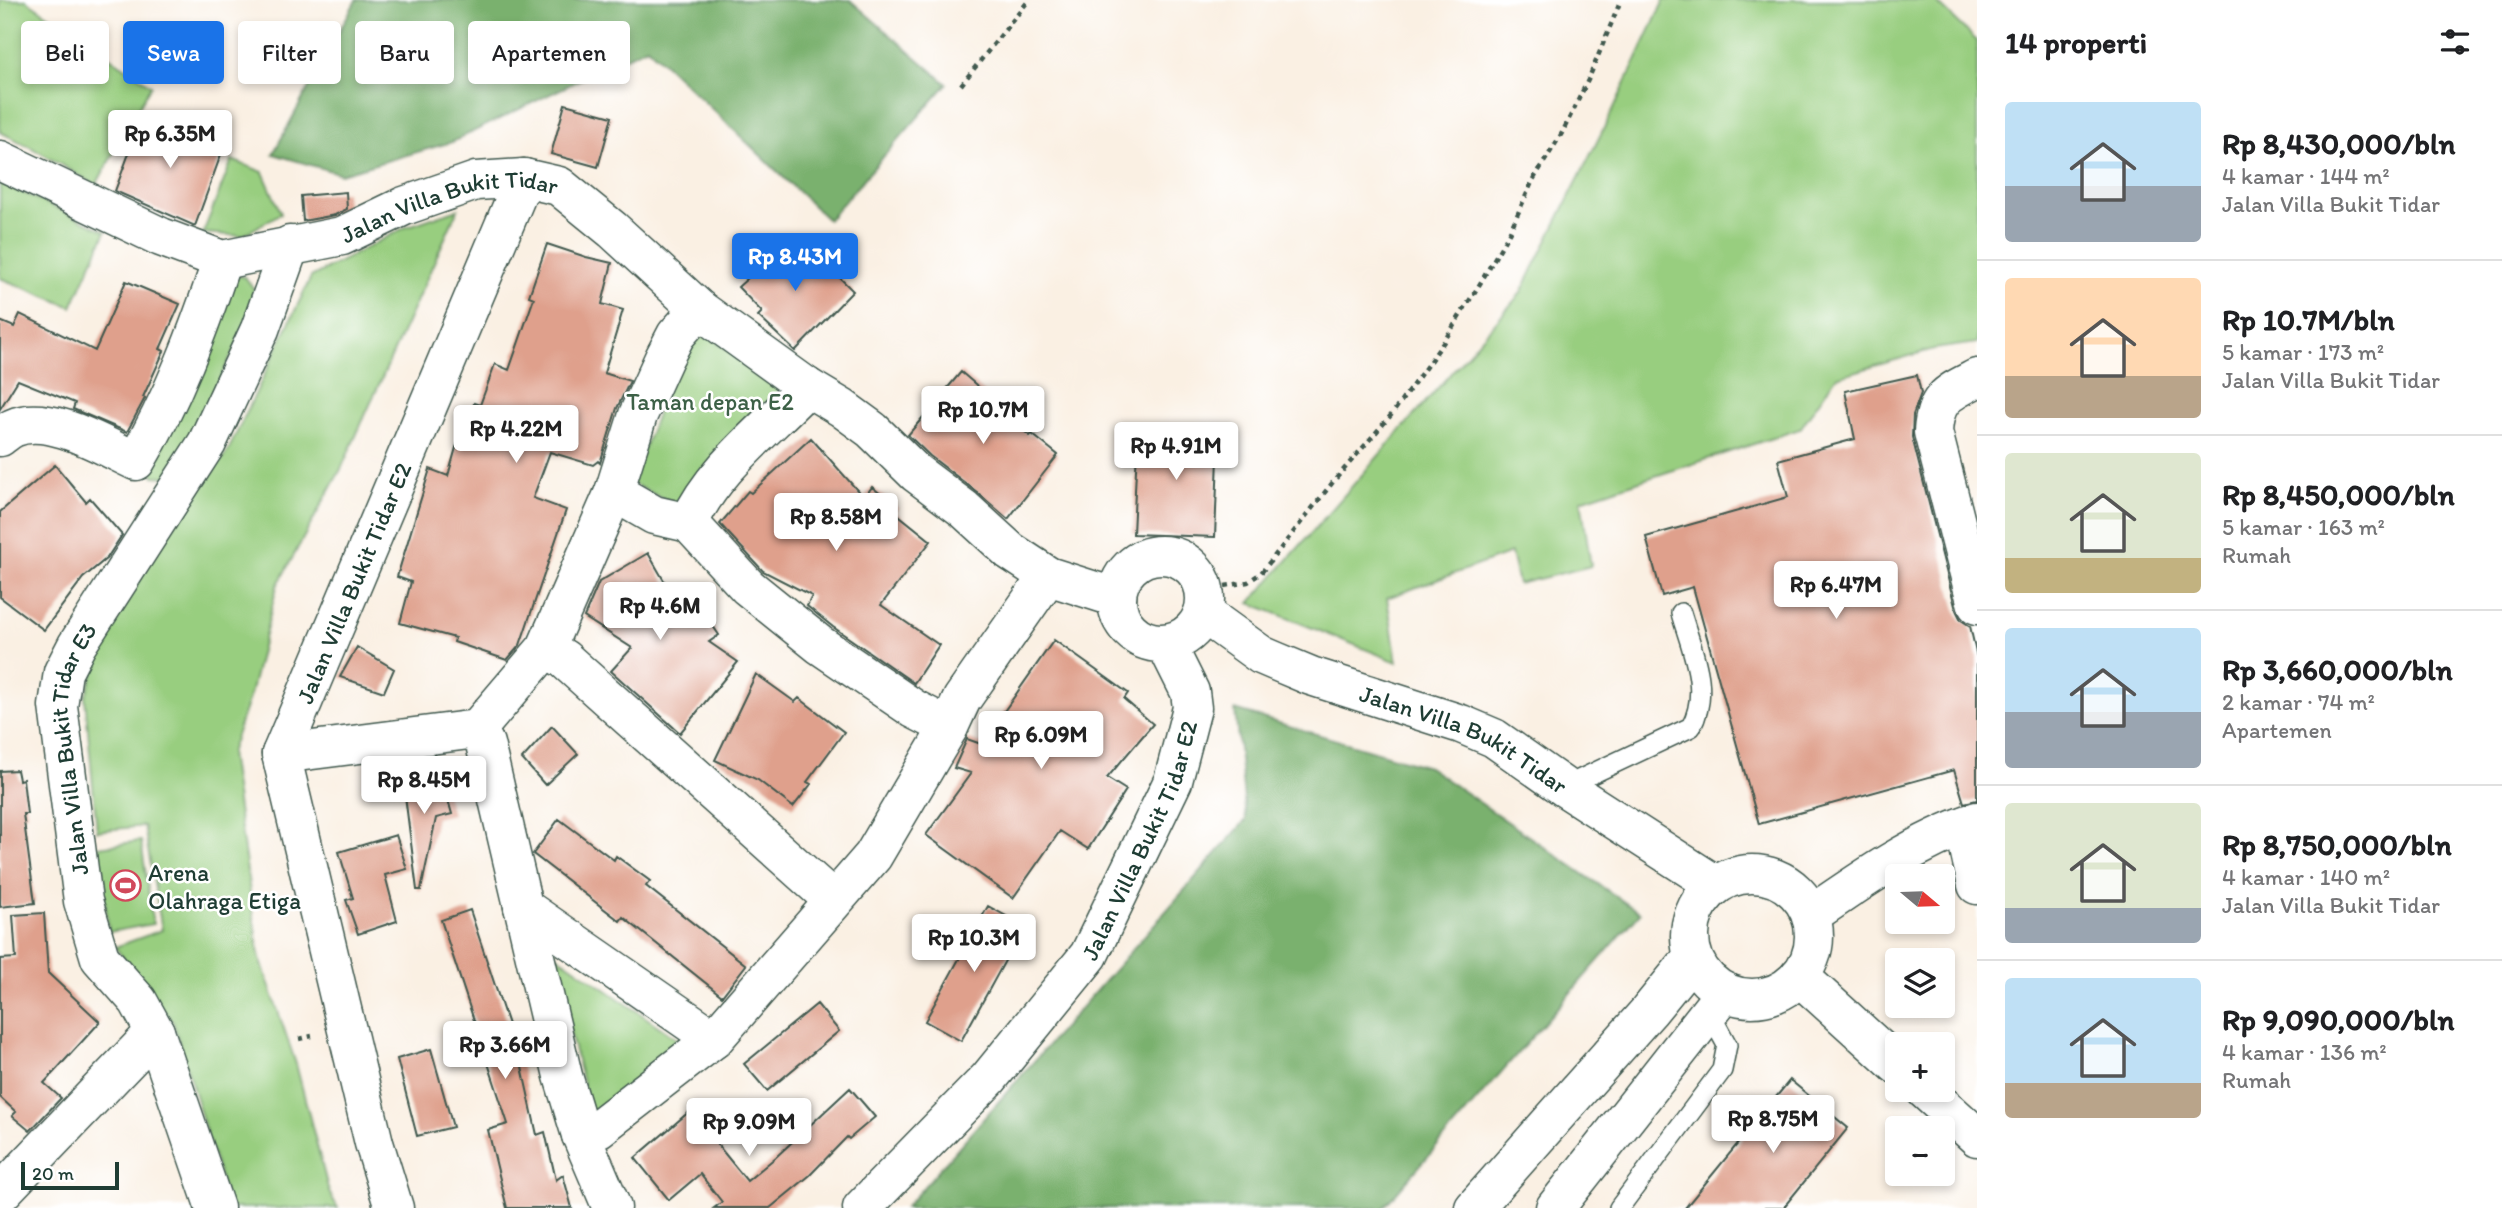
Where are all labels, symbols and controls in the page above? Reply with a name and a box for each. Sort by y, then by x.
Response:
chip: Beli [21,21,109,84]
chip: Sewa [123,21,224,84]
chip: Filter [238,21,341,84]
chip: Baru [355,21,454,84]
chip: Apartemen [468,21,630,84]
icon: filters [2436,23,2474,61]
text: 14 properti [2005,24,2147,61]
pin: Rp 6.35M [98,110,242,170]
text: Rp 6.35M [124,119,216,147]
text: Rp 8,430,000/bln [2222,125,2455,162]
icon: home [2061,130,2145,214]
text: 4 kamar · 144 m² [2222,162,2390,190]
street label: Jalan Villa Bukit Tidar [336,163,561,249]
text: Jalan Villa Bukit Tidar [2222,190,2440,218]
pin: Rp 8.43M [723,233,867,293]
text: Rp 8.43M [748,242,842,270]
text: Rp 10.7M/bln [2222,301,2395,338]
icon: home [2061,306,2145,390]
text: 5 kamar · 173 m² [2222,338,2384,366]
text: Jalan Villa Bukit Tidar [2222,366,2440,394]
pin: Rp 10.7M [911,386,1055,446]
park label: Taman depan E2 [626,387,794,416]
text: Rp 10.7M [937,395,1029,423]
pin: Rp 4.22M [444,406,588,465]
text: Rp 4.22M [470,414,563,442]
pin: Rp 4.91M [1104,422,1248,482]
text: Rp 4.91M [1130,431,1222,459]
street label: Jalan Villa Bukit Tidar E2 [290,457,417,708]
text: Rp 8,450,000/bln [2222,476,2455,513]
icon: home [2061,481,2145,565]
pin: Rp 8.58M [764,494,908,553]
text: Rp 8.58M [790,502,882,530]
text: 5 kamar · 163 m² [2222,513,2385,541]
text: Rumah [2222,541,2291,569]
pin: Rp 6.47M [1764,562,1908,621]
text: Rp 6.47M [1790,570,1882,598]
pin: Rp 4.6M [595,582,725,642]
text: Rp 4.6M [619,591,701,619]
street label: Jalan Villa Bukit Tidar E3 [43,617,102,877]
text: Rp 3,660,000/bln [2222,651,2453,688]
icon: home [2061,656,2145,740]
street label: Jalan Villa Bukit Tidar [1356,678,1573,800]
text: 2 kamar · 74 m² [2222,688,2375,716]
pin: Rp 6.09M [969,712,1113,771]
text: Apartemen [2222,716,2332,744]
street label: Jalan Villa Bukit Tidar E2 [1074,717,1203,965]
text: Rp 6.09M [994,720,1088,748]
pin: Rp 8.45M [352,756,496,816]
text: Rp 8.45M [377,765,471,793]
text: Rp 8,750,000/bln [2222,826,2452,863]
icon: home [2061,831,2145,915]
place label: Arena Olahraga Etiga [148,858,301,915]
text: 4 kamar · 140 m² [2222,863,2390,891]
north arrow [1885,864,1955,934]
map controls [1885,864,1955,1186]
sports icon: Arena Olahraga Etiga [108,869,142,903]
text: Jalan Villa Bukit Tidar [2222,891,2440,919]
pin: Rp 10.3M [902,914,1046,974]
text: Rp 10.3M [928,923,1020,951]
button: layers [1885,948,1955,1018]
text: Rp 9,090,000/bln [2222,1001,2454,1038]
icon: home [2061,1006,2145,1090]
pin: Rp 3.66M [433,1021,577,1081]
text: Rp 3.66M [459,1030,551,1058]
button: + [1885,1032,1955,1102]
text: 4 kamar · 136 m² [2222,1038,2387,1066]
text: Rumah [2222,1066,2291,1094]
pin: Rp 8.75M [1701,1096,1845,1155]
pin: Rp 9.09M [677,1098,821,1158]
text: Rp 8.75M [1727,1104,1819,1132]
text: Rp 9.09M [702,1107,796,1135]
button: − [1885,1116,1955,1186]
scale bar [21,1159,119,1191]
text: 20 m [32,1162,74,1185]

